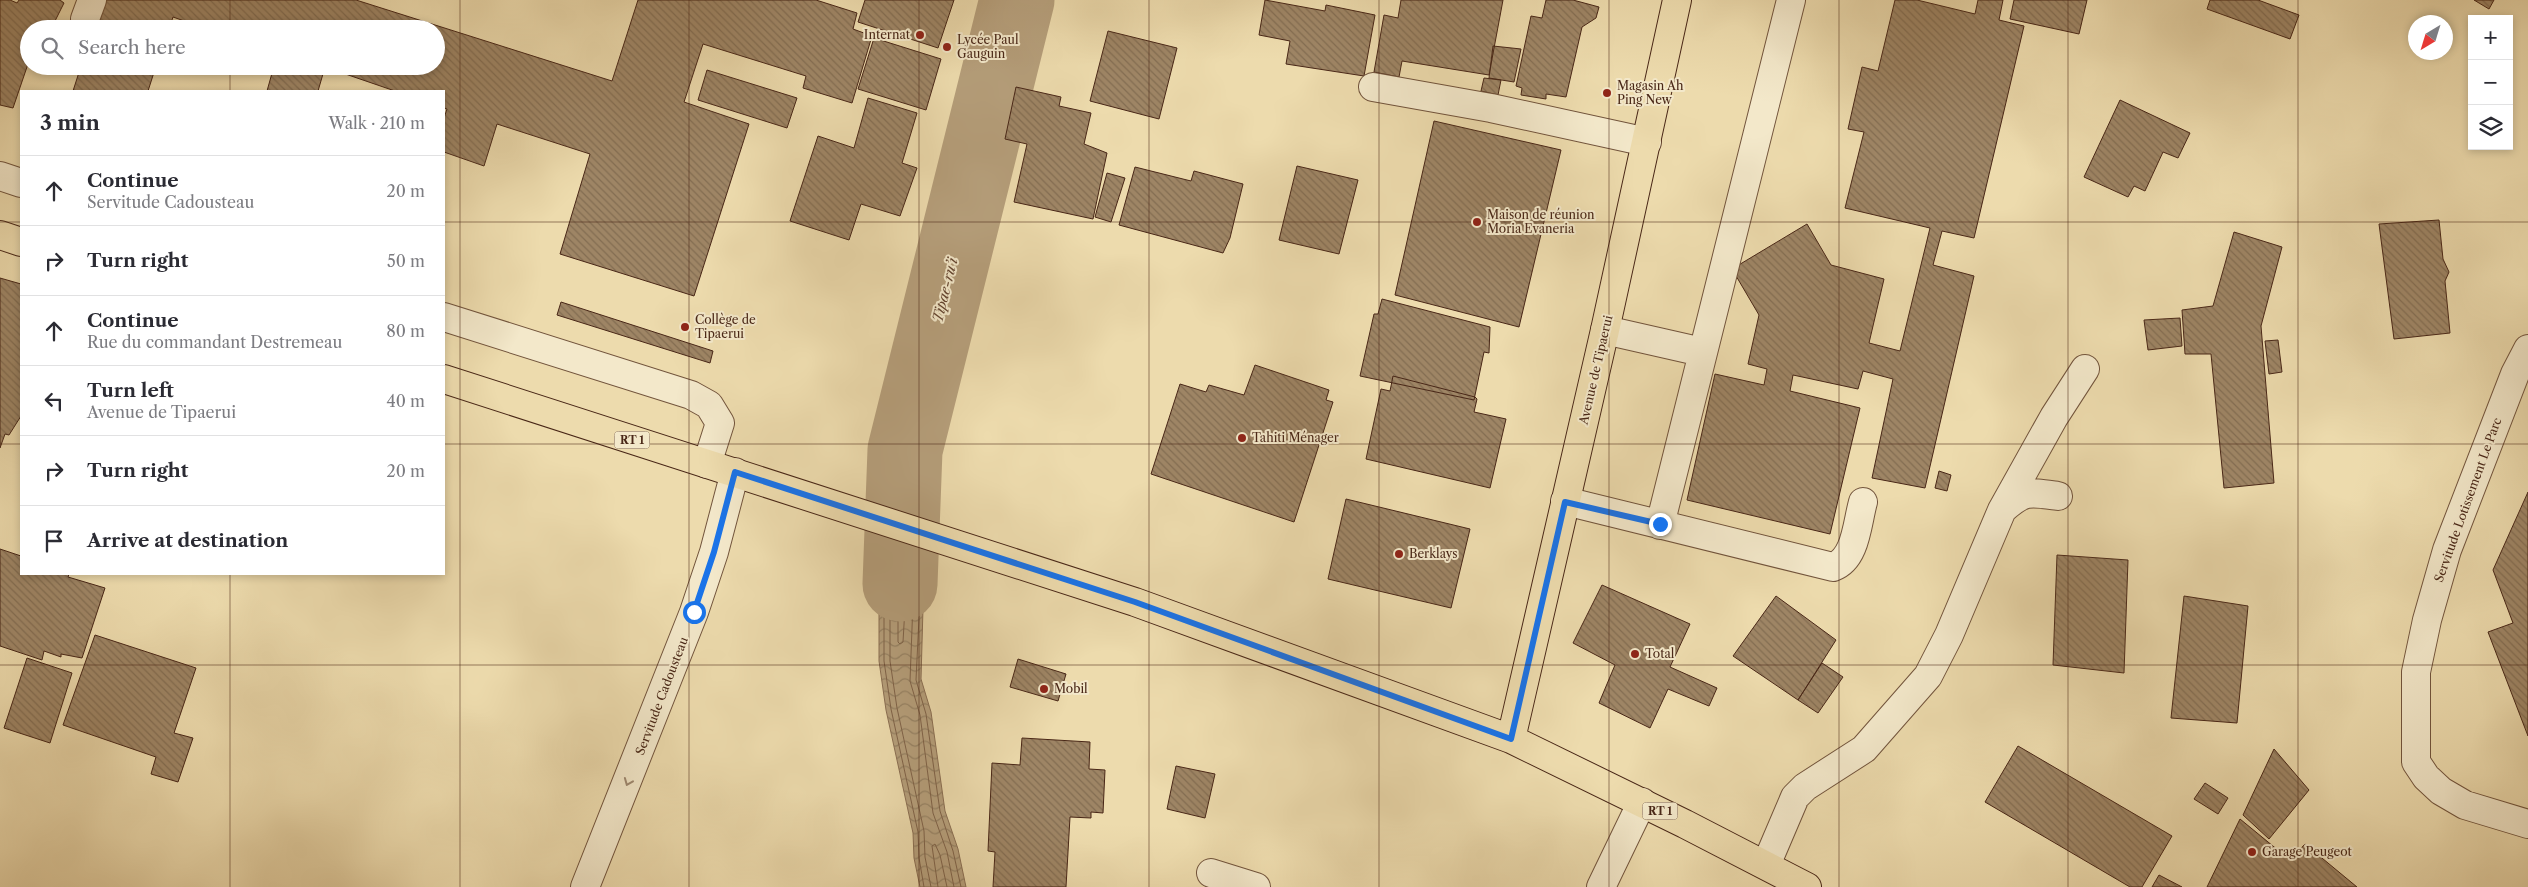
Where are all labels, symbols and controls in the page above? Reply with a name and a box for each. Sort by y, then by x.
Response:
north arrow [2408,15,2453,60]
map controls [2468,15,2513,150]
button: + [2468,15,2513,60]
search box [20,20,445,75]
place label: Internat [864,27,911,42]
marker: Internat [914,29,926,41]
place label: Lycée Paul Gauguin [957,32,1019,61]
icon: search [38,34,66,62]
text: Search here [78,36,186,59]
marker: Lycée Paul Gauguin [941,41,953,53]
button: − [2468,60,2513,105]
place label: Magasin Ah Ping New [1617,78,1684,107]
marker: Magasin Ah Ping New [1601,87,1613,99]
button: layers [2468,105,2513,150]
text: 3 min [40,110,100,135]
text: Walk · 210 m [329,113,425,133]
text: Continue [87,169,179,192]
icon: ahead [40,177,68,205]
text: 20 m [386,181,425,201]
text: Servitude Cadousteau [87,192,254,212]
place label: Maison de réunion Moria Evaneria [1487,207,1595,236]
marker: Maison de réunion Moria Evaneria [1471,216,1483,228]
icon: right [40,247,68,275]
text: Turn right [87,249,188,272]
text: 50 m [387,251,425,271]
water label: Tipae-ru’i [928,254,962,324]
text: Continue [87,309,179,332]
place label: Collège de Tipaerui [695,312,756,341]
street label: Avenue de Tipaerui [1575,313,1615,427]
icon: ahead [40,317,68,345]
text: 80 m [386,321,425,341]
marker: Collège de Tipaerui [679,321,691,333]
text: Rue du commandant Destremeau [87,332,342,352]
text: Turn left [87,379,174,402]
icon: left [40,387,68,415]
text: 40 m [386,391,425,411]
text: Avenue de Tipaerui [87,402,236,422]
street label: Servitude Lotissement Le Parc [2431,415,2504,584]
place label: Tahiti Ménager [1252,430,1339,445]
road number: RT 1 [614,432,650,448]
marker: Tahiti Ménager [1236,432,1248,444]
icon: right [40,457,68,485]
text: Turn right [87,459,188,482]
text: 20 m [386,461,425,481]
route end [1649,513,1672,536]
icon: arrive [40,527,68,555]
text: Arrive at destination [87,529,288,552]
place label: Berklays [1409,546,1457,561]
marker: Berklays [1393,548,1405,560]
route start [683,601,706,624]
street label: Servitude Cadousteau [632,634,691,757]
place label: Total [1645,646,1675,661]
marker: Total [1629,648,1641,660]
place label: Mobil [1054,681,1088,696]
marker: Mobil [1038,683,1050,695]
one-way arrow [623,777,634,786]
road number: RT 1 [1642,802,1678,819]
place label: Garage Peugeot [2262,844,2353,859]
marker: Garage Peugeot [2246,846,2258,858]

